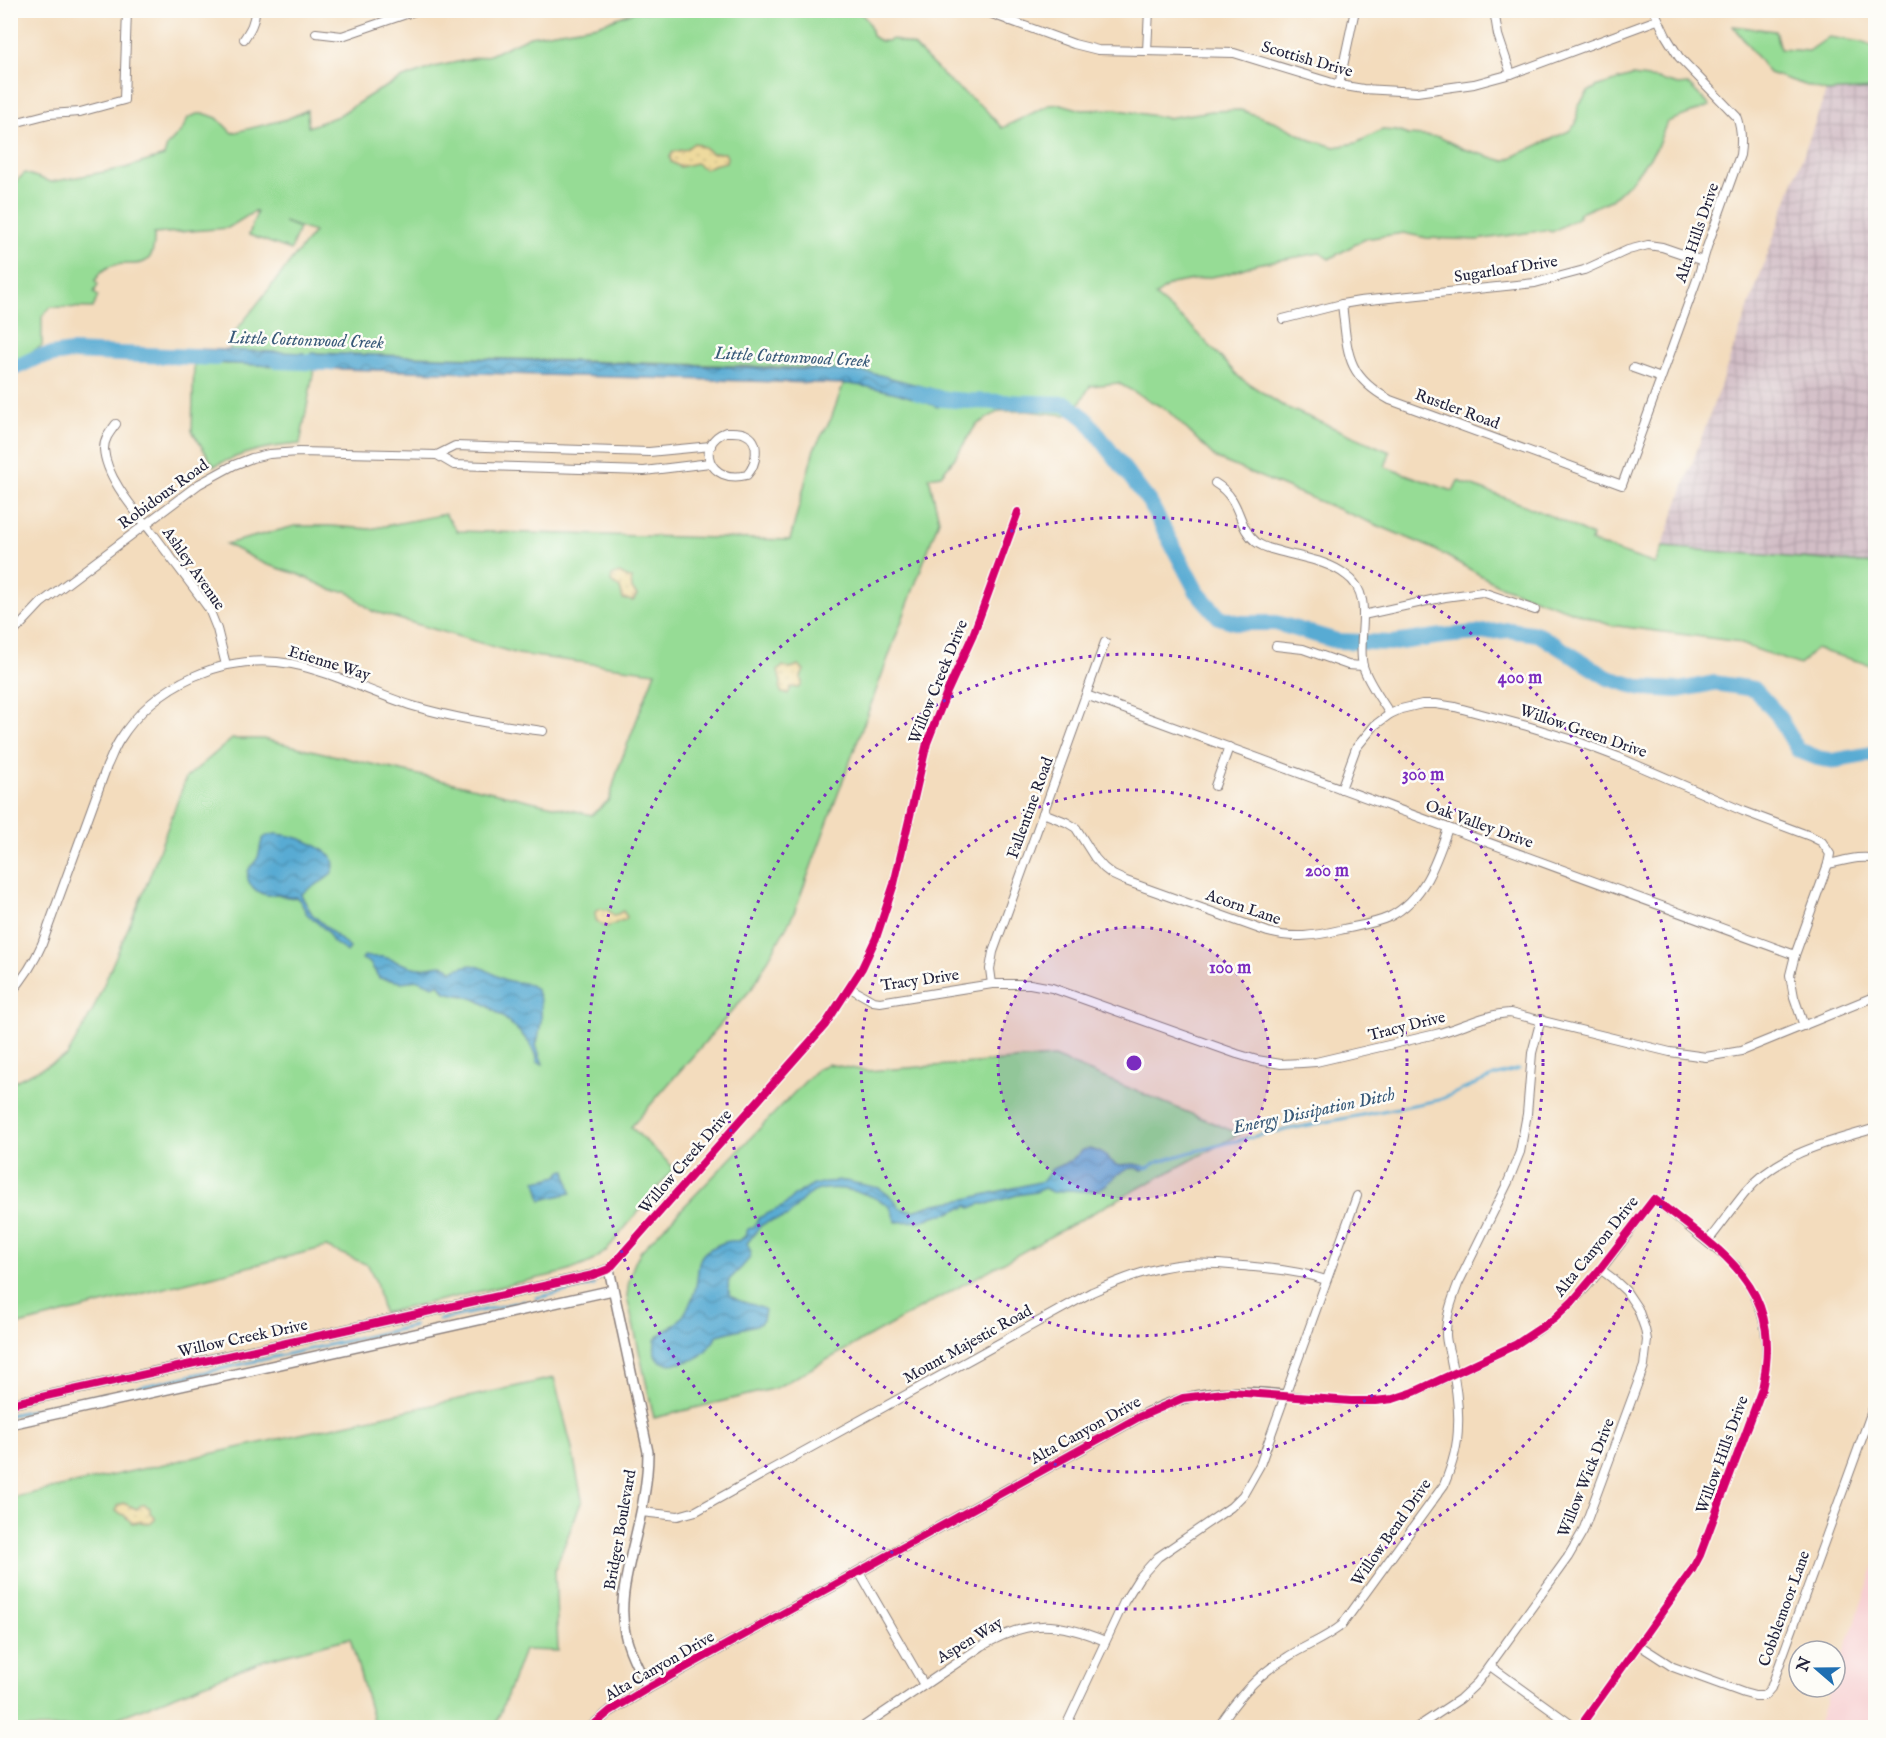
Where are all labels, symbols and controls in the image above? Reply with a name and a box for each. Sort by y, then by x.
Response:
street label: Scottish Drive [1259,37,1355,83]
street label: Alta Hills Drive [1671,180,1724,286]
street label: Sugarloaf Drive [1453,252,1559,288]
water label: Little Cottonwood Creek [227,327,384,355]
water label: Little Cottonwood Creek [713,342,870,374]
street label: Rustler Road [1412,385,1503,435]
street label: Robidoux Road [115,455,213,534]
street label: Ashley Avenue [156,523,229,614]
street label: Willow Creek Drive [905,617,973,747]
street label: Etienne Way [285,642,373,686]
text: 400 m [1498,667,1542,690]
street label: Willow Green Drive [1517,701,1649,763]
street label: Fallentine Road [1003,754,1059,862]
text: 300 m [1402,764,1444,787]
street label: Oak Valley Drive [1422,796,1536,854]
text: 200 m [1305,860,1349,883]
street label: Acorn Lane [1202,885,1283,930]
text: 100 m [1209,957,1251,980]
street label: Tracy Drive [880,966,960,996]
street label: Tracy Drive [1366,1008,1448,1046]
centre of rings [1124,1053,1144,1073]
water label: Energy Dissipation Ditch [1230,1084,1397,1141]
street label: Willow Creek Drive [635,1106,737,1218]
street label: Alta Canyon Drive [1550,1193,1644,1302]
street label: Mount Majestic Road [900,1301,1036,1389]
street label: Willow Creek Drive [176,1316,310,1362]
street label: Alta Canyon Drive [1026,1392,1145,1470]
street label: Willow Hills Drive [1692,1393,1754,1517]
street label: Willow Wick Drive [1554,1416,1620,1540]
street label: Bridger Boulevard [601,1468,642,1592]
street label: Willow Bend Drive [1348,1475,1436,1591]
street label: Cobblemoor Lane [1755,1548,1815,1670]
street label: Aspen Way [933,1613,1007,1669]
street label: Alta Canyon Drive [601,1628,718,1707]
north arrow [1787,1639,1847,1699]
text: N [1793,1654,1817,1675]

